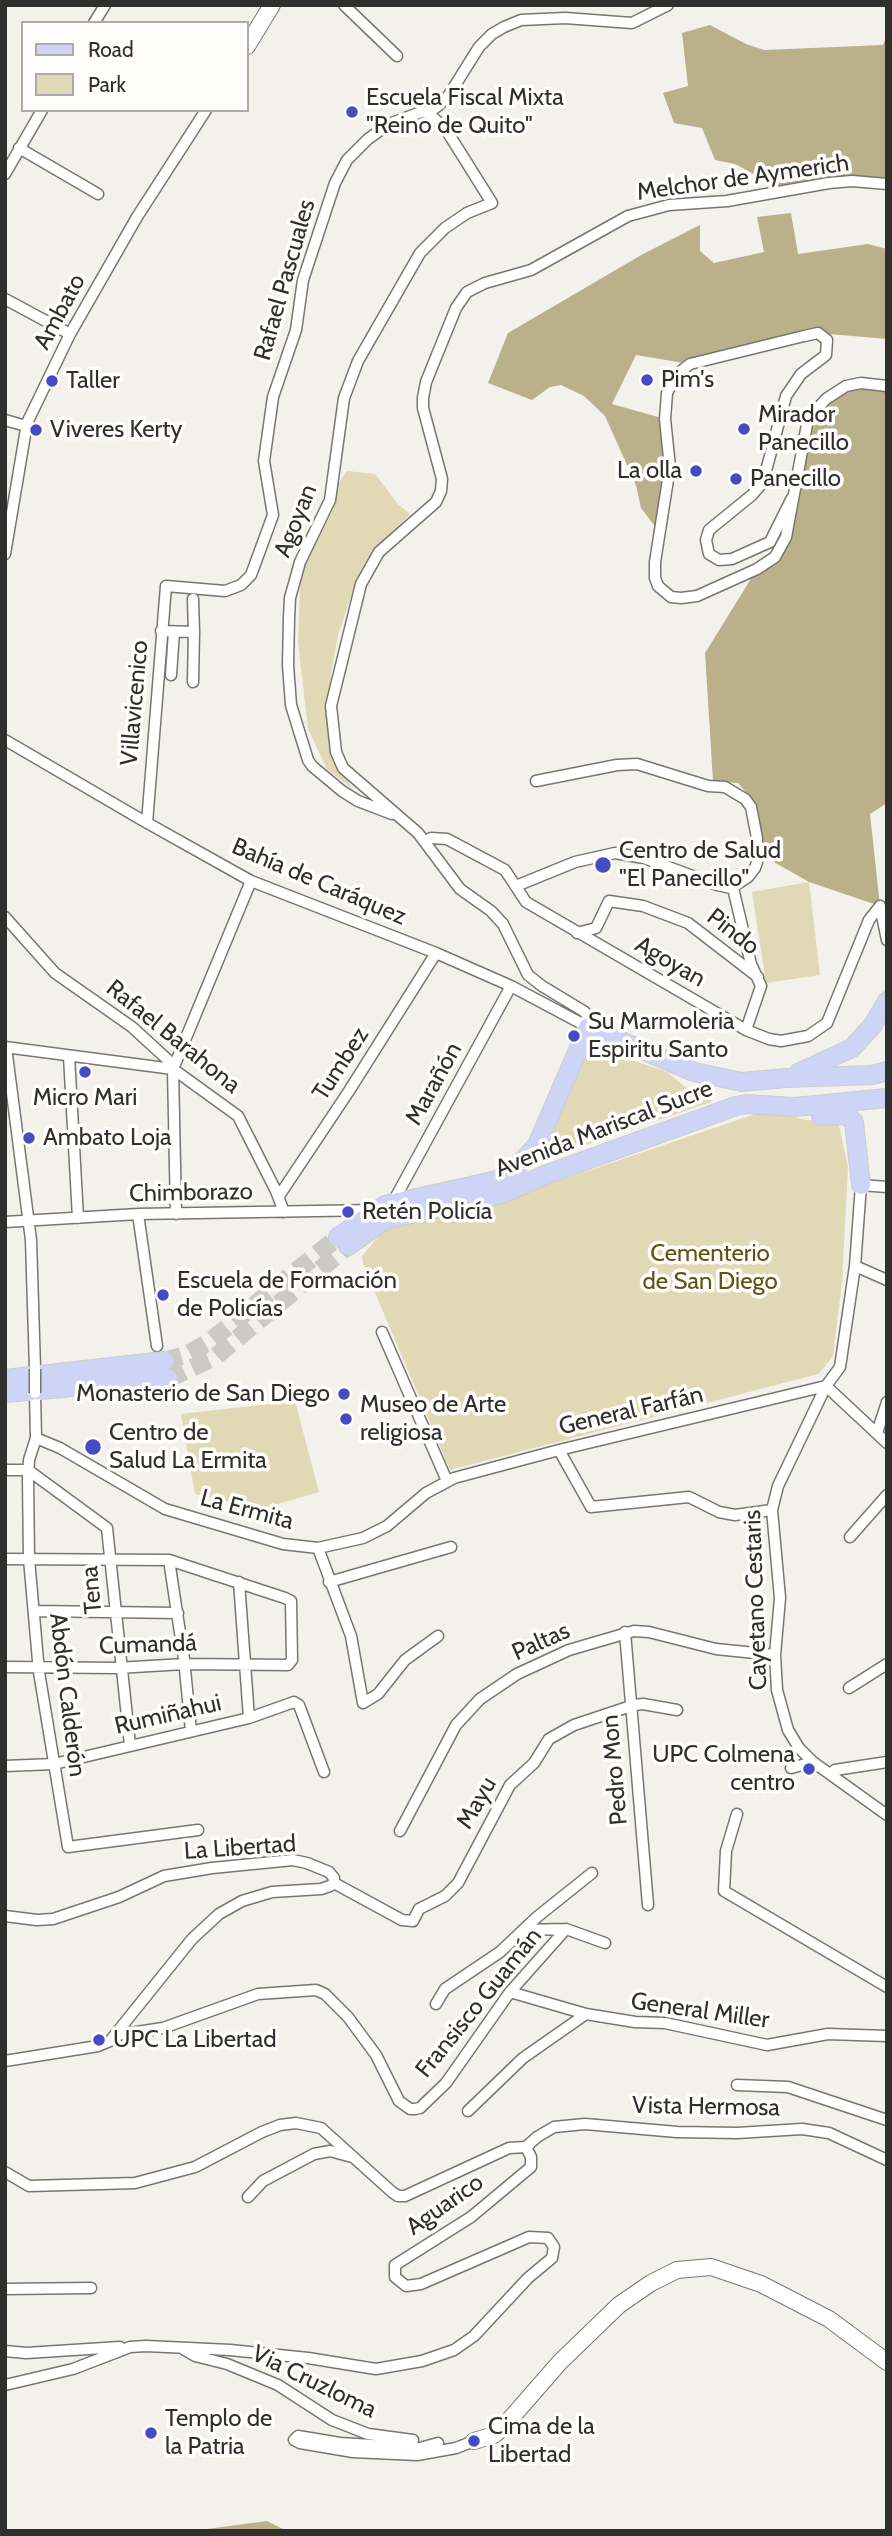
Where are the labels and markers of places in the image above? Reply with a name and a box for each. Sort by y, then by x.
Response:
place label: Escuela Fiscal Mixta "Reino de Quito" [366,84,564,140]
marker: Escuela Fiscal Mixta "Reino de Quito" [344,104,360,120]
place label: Pim's [661,366,714,394]
place label: Taller [66,367,120,395]
marker: Pim's [639,372,655,388]
marker: Taller [44,373,60,389]
place label: Mirador Panecillo [758,401,849,457]
place label: Viveres Kerty [50,416,182,444]
marker: Mirador Panecillo [736,421,752,437]
marker: Viveres Kerty [28,422,44,438]
place label: La olla [617,457,682,485]
marker: La olla [688,463,704,479]
place label: Panecillo [750,465,841,493]
marker: Panecillo [728,471,744,487]
place label: Centro de Salud "El Panecillo" [619,837,781,893]
marker: Centro de Salud "El Panecillo" [593,855,613,875]
place label: Su Marmoleria Espiritu Santo [588,1008,735,1064]
marker: Su Marmoleria Espiritu Santo [566,1028,582,1044]
marker: Micro Mari [77,1064,93,1080]
place label: Micro Mari [33,1084,137,1112]
place label: Ambato Loja [43,1124,172,1152]
marker: Ambato Loja [21,1130,37,1146]
place label: Retén Policía [362,1198,492,1226]
marker: Retén Policía [340,1204,356,1220]
place label: Escuela de Formación de Policías [177,1267,397,1323]
marker: Escuela de Formación de Policías [155,1287,171,1303]
place label: Monasterio de San Diego [76,1380,330,1408]
marker: Monasterio de San Diego [336,1386,352,1402]
place label: Museo de Arte religiosa [360,1391,506,1447]
marker: Museo de Arte religiosa [338,1411,354,1427]
place label: Centro de Salud La Ermita [109,1419,267,1475]
marker: Centro de Salud La Ermita [83,1437,103,1457]
place label: UPC Colmena centro [652,1741,795,1797]
marker: UPC Colmena centro [801,1761,817,1777]
place label: UPC La Libertad [113,2026,276,2054]
marker: UPC La Libertad [91,2032,107,2048]
place label: Templo de la Patria [165,2405,272,2461]
place label: Cima de la Libertad [488,2413,595,2469]
marker: Templo de la Patria [143,2425,159,2441]
marker: Cima de la Libertad [466,2433,482,2449]

